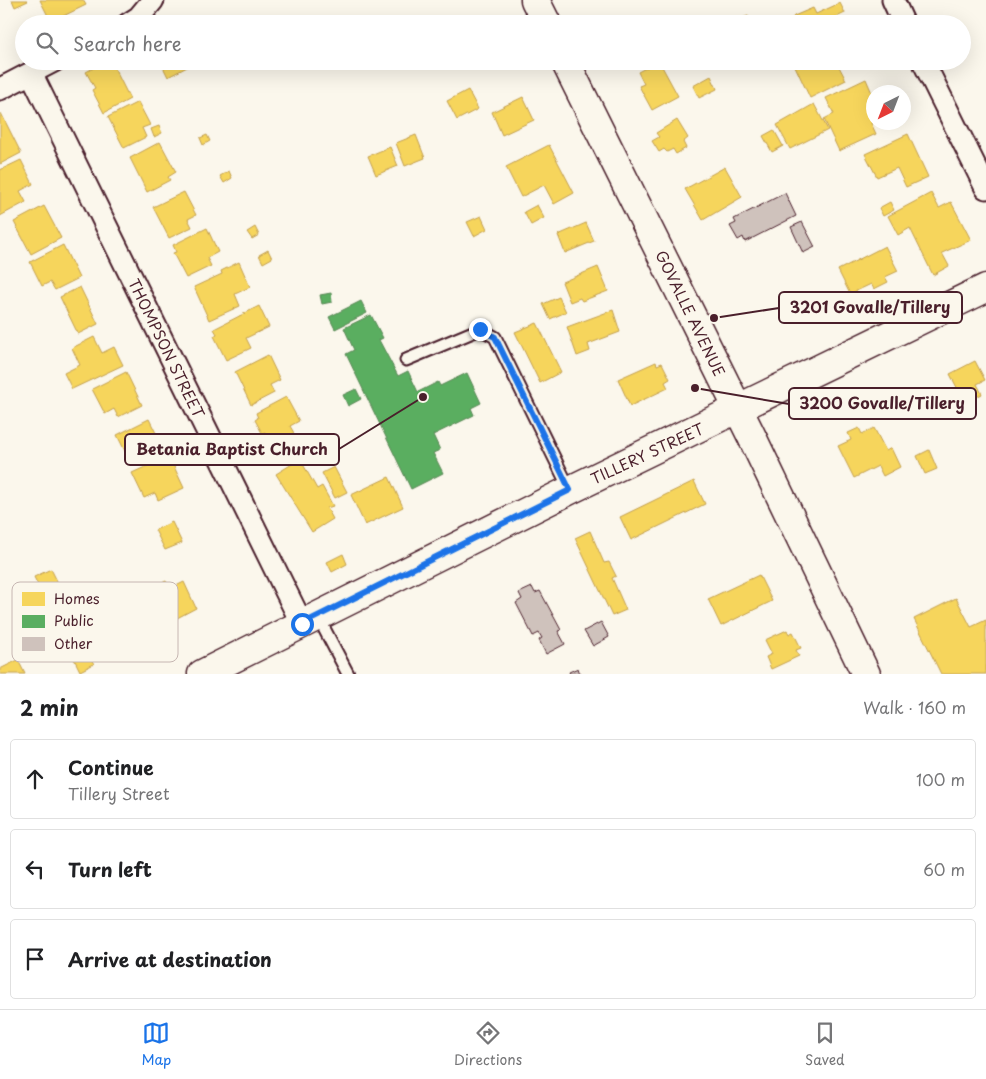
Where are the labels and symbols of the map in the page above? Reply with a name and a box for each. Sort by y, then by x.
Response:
north arrow [866,85,911,130]
street label: GOVALLE AVENUE [650,246,732,380]
street label: THOMPSON STREET [123,274,211,422]
callout: 3201 Govalle/Tillery [779,292,962,323]
text: 3201 Govalle/Tillery [790,294,950,318]
route end [469,318,492,341]
callout: 3200 Govalle/Tillery [789,388,976,419]
text: 3200 Govalle/Tillery [799,390,965,414]
street label: TILLERY STREET [586,416,708,489]
callout: Betania Baptist Church [125,434,339,465]
text: Betania Baptist Church [136,436,328,460]
legend [12,582,178,662]
text: Homes [54,588,100,609]
text: Public [54,610,94,631]
route start [291,613,314,636]
text: Other [54,633,93,654]

